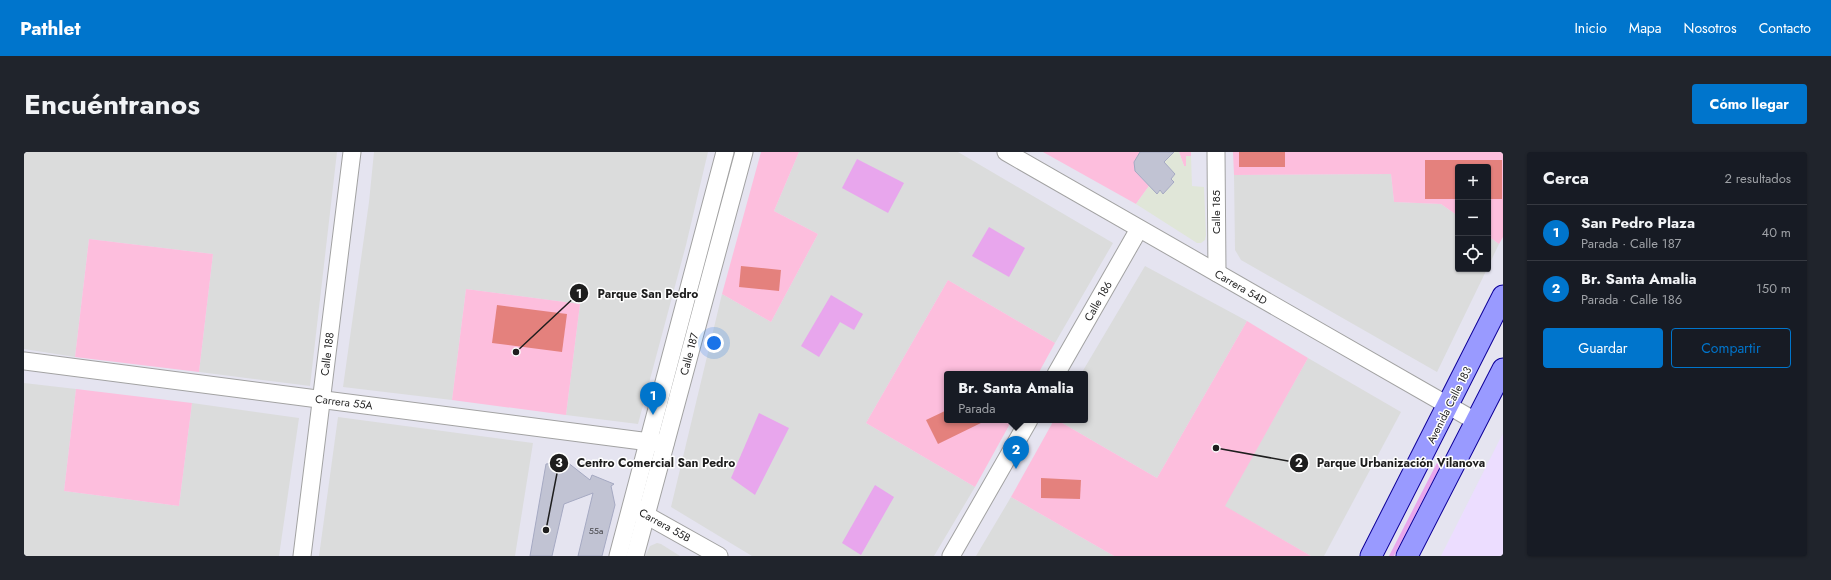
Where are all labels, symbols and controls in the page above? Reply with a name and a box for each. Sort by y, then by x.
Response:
text: Pathlet [20,15,80,42]
text: Inicio [1574,18,1607,38]
text: Mapa [1629,18,1662,38]
text: Nosotros [1684,18,1737,38]
text: Contacto [1759,18,1811,38]
text: Encuéntranos [24,84,200,125]
button: Cómo llegar [1692,84,1807,124]
map controls [1455,164,1491,272]
button: + [1455,164,1491,200]
text: Cerca [1543,166,1589,190]
text: 2 resultados [1725,169,1791,188]
street label: Calle 185 [1208,190,1224,234]
button: − [1455,200,1491,236]
text: San Pedro Plaza [1581,212,1695,234]
text: 1 [1553,223,1559,242]
text: 40 m [1762,223,1791,242]
text: Parada · Calle 187 [1581,234,1681,253]
button: locate [1455,236,1491,272]
street label: Carrera 54D [1212,265,1271,309]
text: Br. Santa Amalia [1581,268,1697,290]
street label: Calle 186 [1080,278,1116,324]
text: 2 [1552,279,1560,298]
text: 150 m [1756,279,1791,298]
callout: Parque San Pedro [569,281,706,305]
text: 1 [576,285,582,303]
text: Parque San Pedro [598,285,698,303]
text: Parada · Calle 186 [1581,290,1682,309]
button: Guardar [1543,328,1663,368]
button: Compartir [1671,328,1791,368]
street label: Calle 188 [316,331,338,377]
street label: Calle 187 [676,331,702,377]
your location [704,333,724,353]
street label: Avenida Calle 183 [1423,364,1475,446]
popup [944,371,1088,423]
text: Br. Santa Amalia [958,377,1074,399]
pin: 1 [640,382,666,415]
street label: Carrera 55A [314,391,374,414]
text: Parada [958,399,996,418]
pin: 2 [1003,436,1029,469]
callout: Centro Comercial San Pedro [549,451,743,475]
callout: Parque Urbanización Vilanova [1289,451,1494,475]
text: 3 [555,454,563,472]
text: Centro Comercial San Pedro [577,454,735,472]
text: 2 [1295,454,1303,472]
text: Parque Urbanización Vilanova [1317,454,1485,472]
street label: Carrera 55B [636,504,694,546]
house number: 55a [589,524,603,537]

